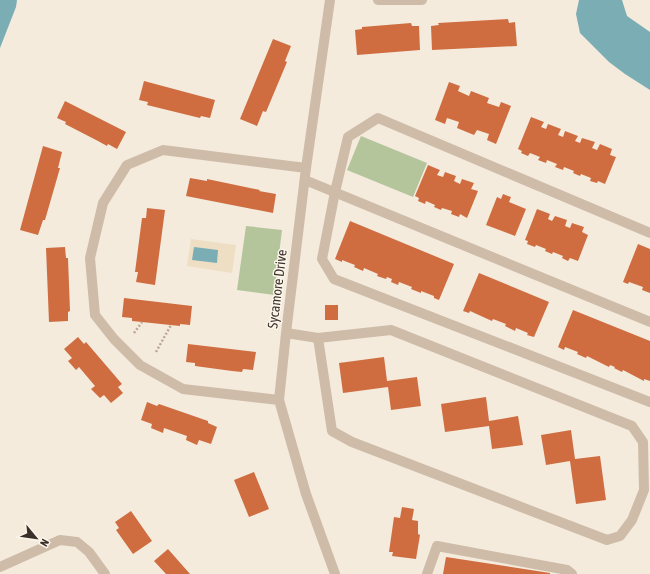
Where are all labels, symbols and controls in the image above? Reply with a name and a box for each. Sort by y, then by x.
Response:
street label: Sycamore Drive [264,249,290,329]
north arrow [16,518,56,558]
text: N [38,537,52,549]

